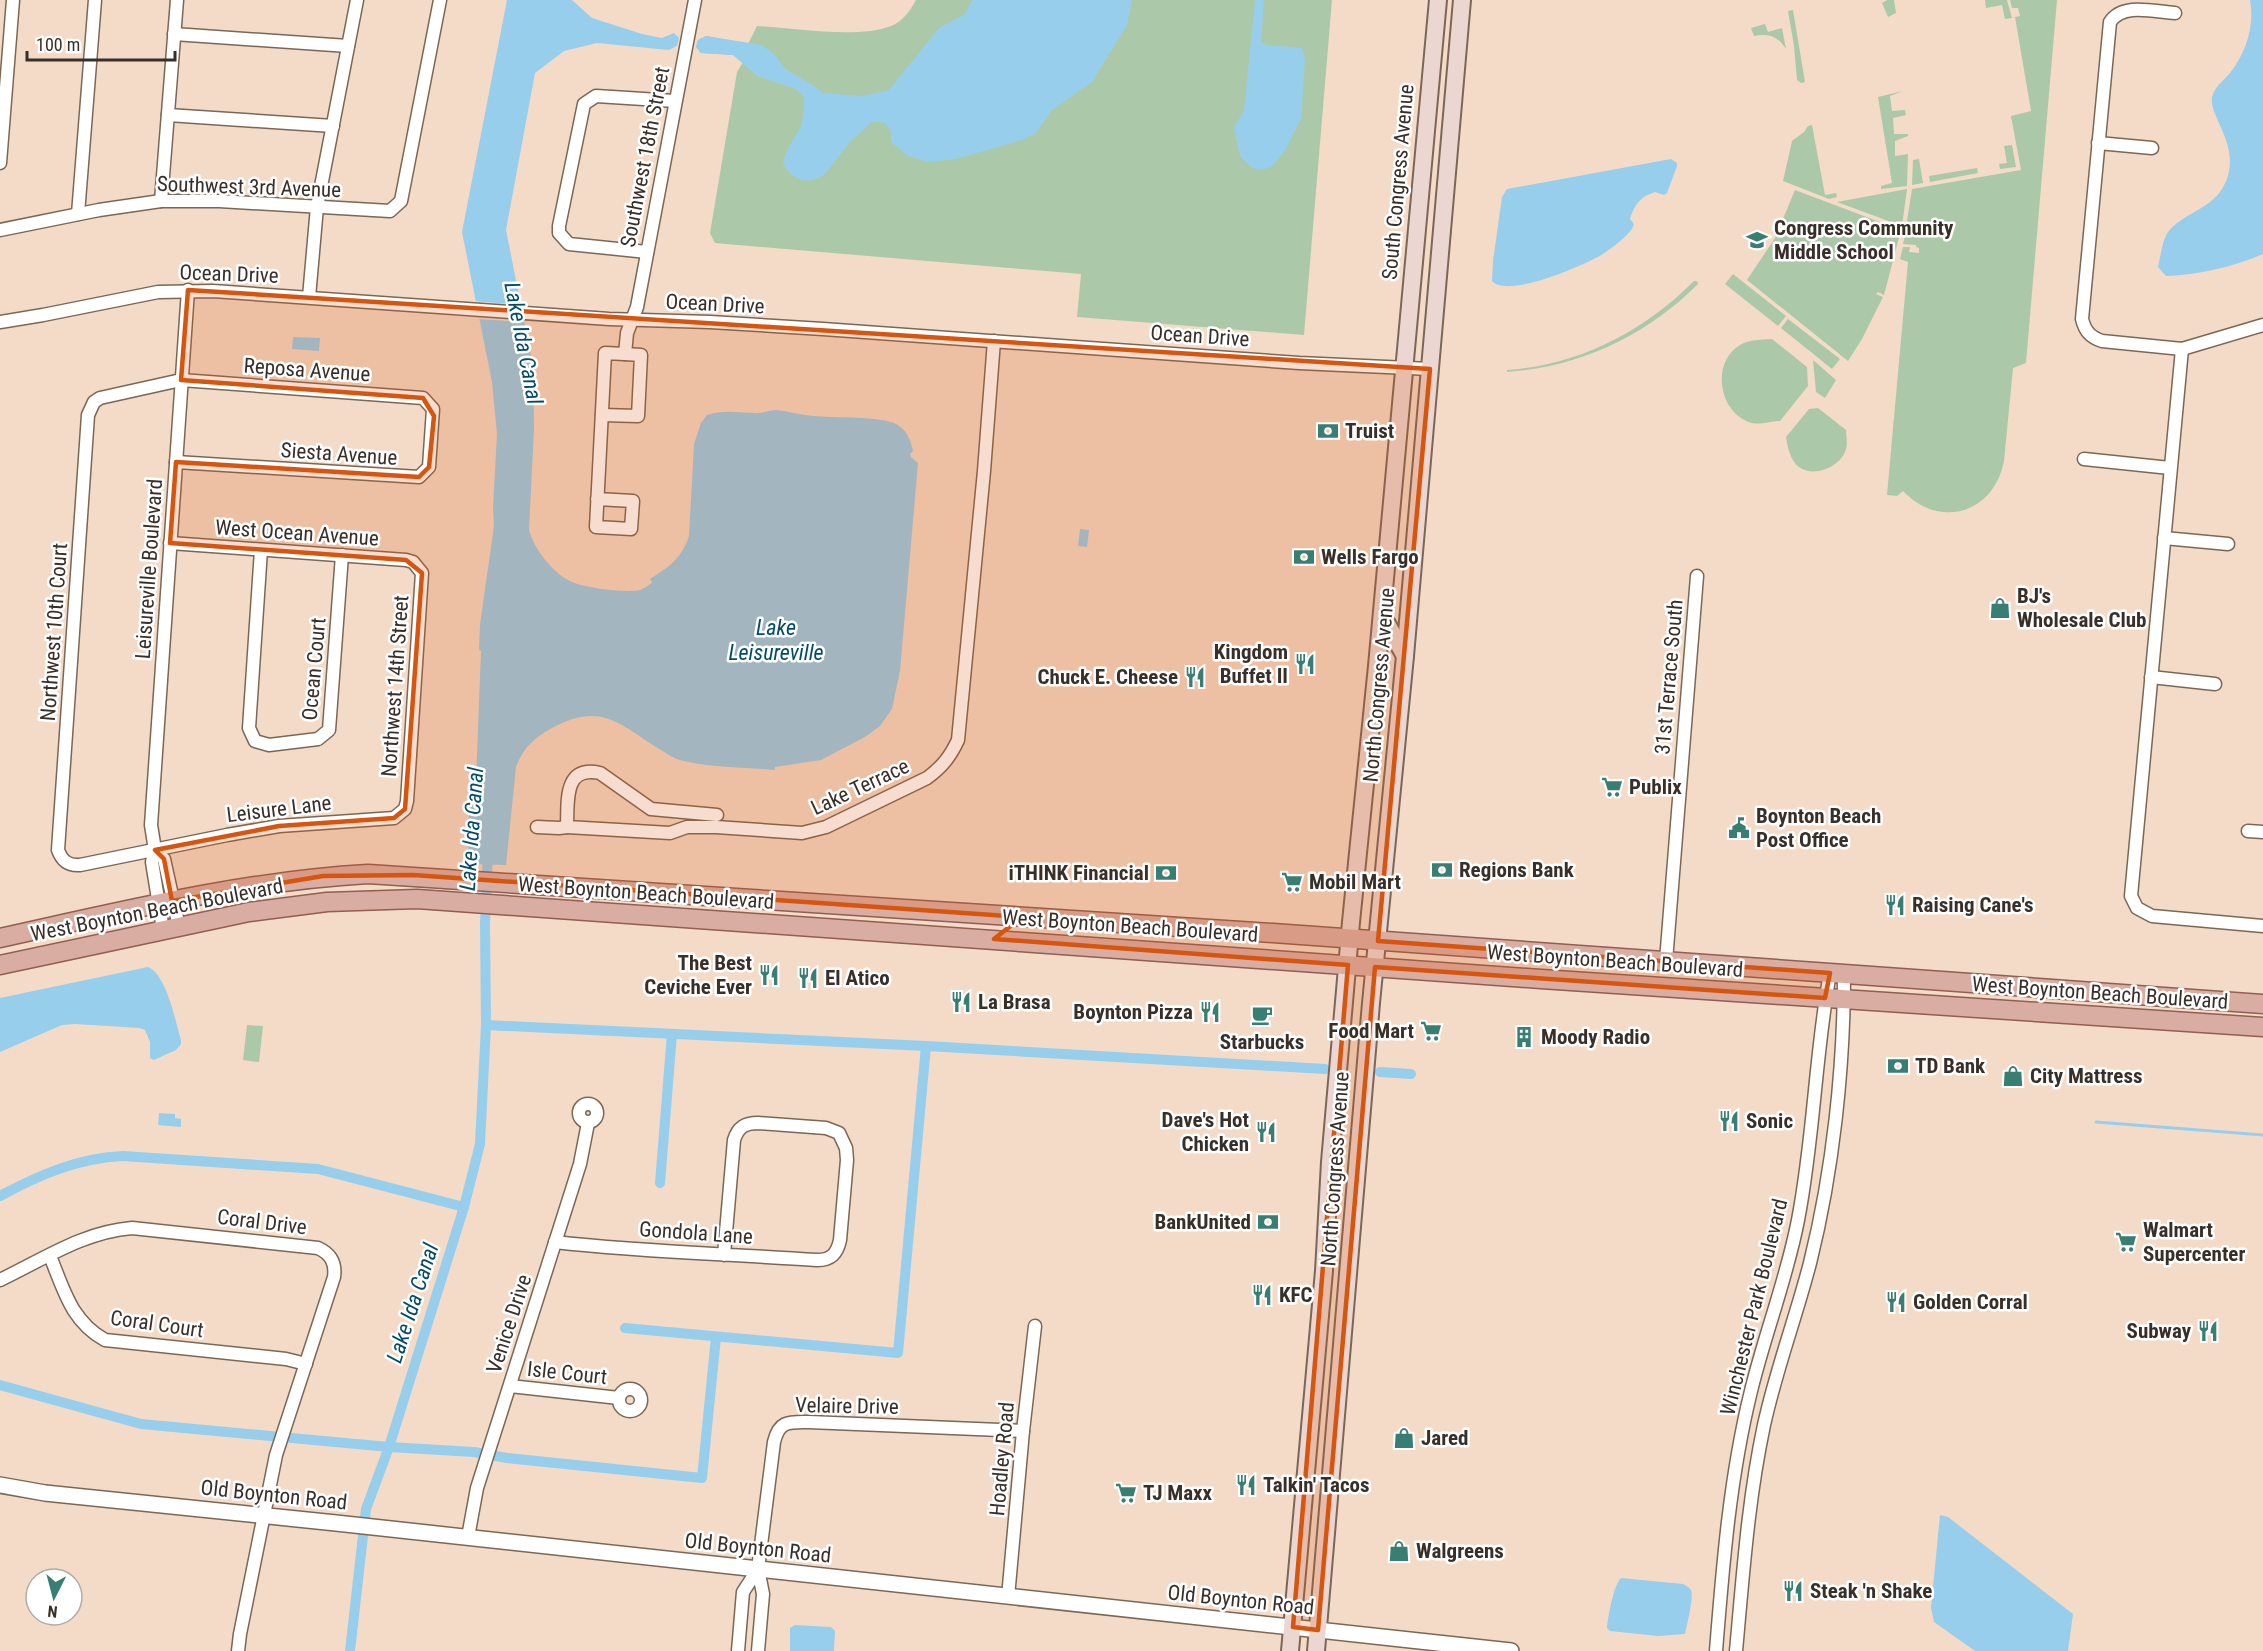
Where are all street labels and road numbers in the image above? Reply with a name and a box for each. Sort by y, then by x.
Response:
street label: Southwest 18th Street [616,65,674,249]
street label: South Congress Avenue [1377,83,1419,281]
street label: Southwest 3rd Avenue [156,172,342,202]
street label: Ocean Drive [179,260,279,288]
street label: Ocean Drive [665,289,765,319]
street label: Ocean Drive [1150,321,1250,351]
street label: Reposa Avenue [243,354,371,386]
street label: Siesta Avenue [280,438,398,470]
street label: Leisureville Boulevard [131,478,167,660]
street label: West Ocean Avenue [214,515,380,551]
street label: Northwest 10th Court [36,542,72,722]
street label: North Congress Avenue [1359,587,1399,783]
street label: Northwest 14th Street [377,594,413,778]
street label: 31st Terrace South [1650,599,1688,755]
street label: Ocean Court [298,617,330,721]
street label: Lake Terrace [807,754,913,820]
street label: Leisure Lane [225,791,333,827]
street label: West Boynton Beach Boulevard [517,872,775,914]
street label: West Boynton Beach Boulevard [29,874,285,946]
street label: West Boynton Beach Boulevard [1001,905,1259,947]
street label: West Boynton Beach Boulevard [1486,940,1744,982]
street label: West Boynton Beach Boulevard [1971,972,2229,1014]
street label: North Congress Avenue [1316,1071,1354,1267]
street label: Winchester Park Boulevard [1716,1196,1792,1418]
street label: Coral Drive [216,1205,308,1239]
street label: Gondola Lane [638,1217,754,1249]
street label: Venice Drive [482,1271,536,1376]
street label: Coral Court [109,1306,205,1342]
street label: Isle Court [526,1357,608,1389]
street label: Velaire Drive [795,1393,899,1419]
street label: Hoadley Road [985,1401,1019,1517]
street label: Old Boynton Road [200,1475,348,1515]
street label: Old Boynton Road [684,1528,832,1568]
street label: Old Boynton Road [1167,1580,1315,1620]

